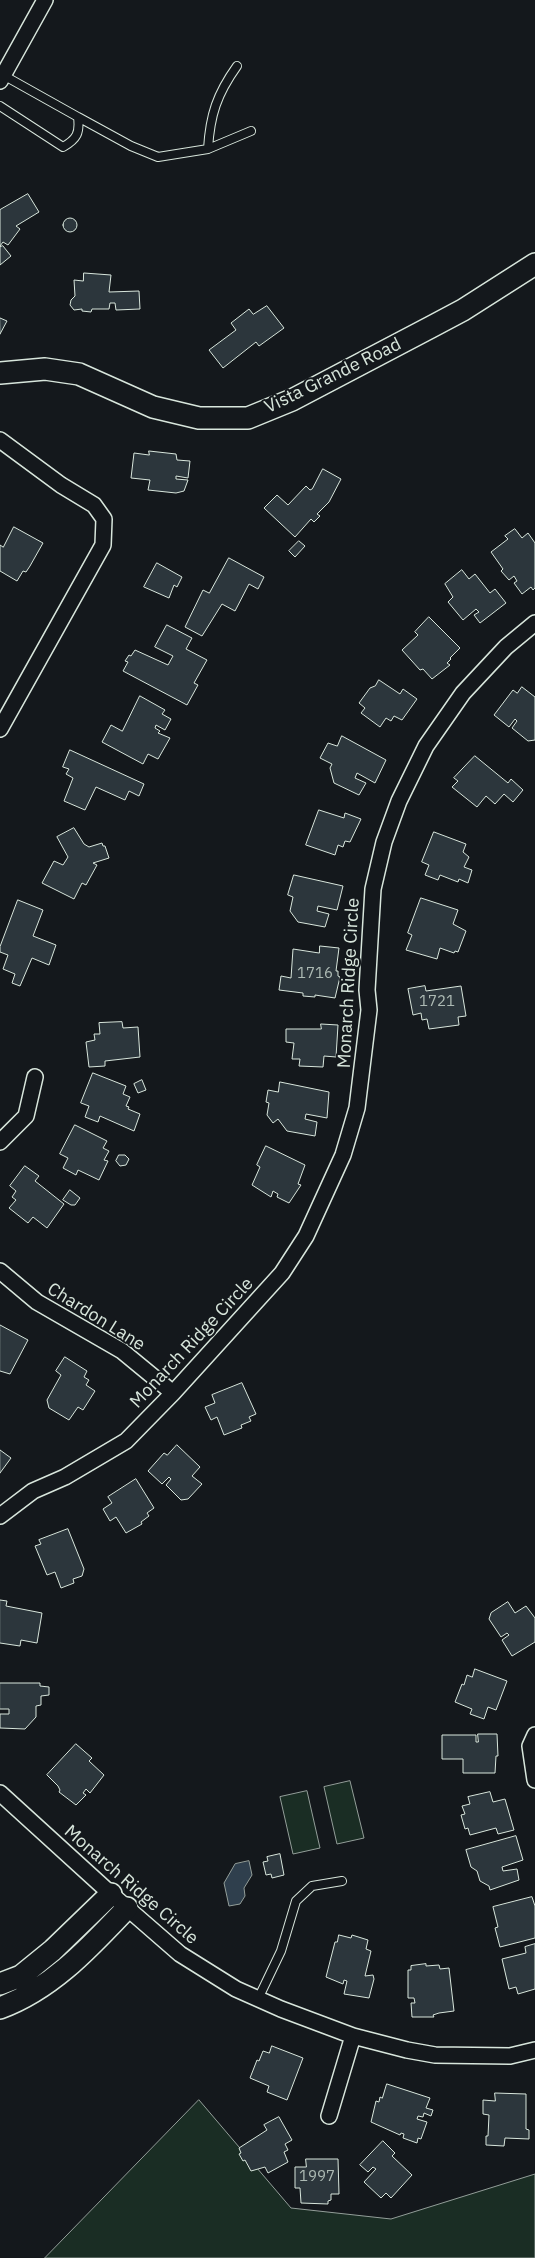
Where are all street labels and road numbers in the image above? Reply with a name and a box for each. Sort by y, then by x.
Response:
street label: Vista Grande Road [261,334,405,418]
street label: Monarch Ridge Circle [334,897,364,1069]
street label: Monarch Ridge Circle [126,1273,258,1413]
street label: Chardon Lane [43,1278,149,1356]
street label: Monarch Ridge Circle [60,1821,202,1949]

